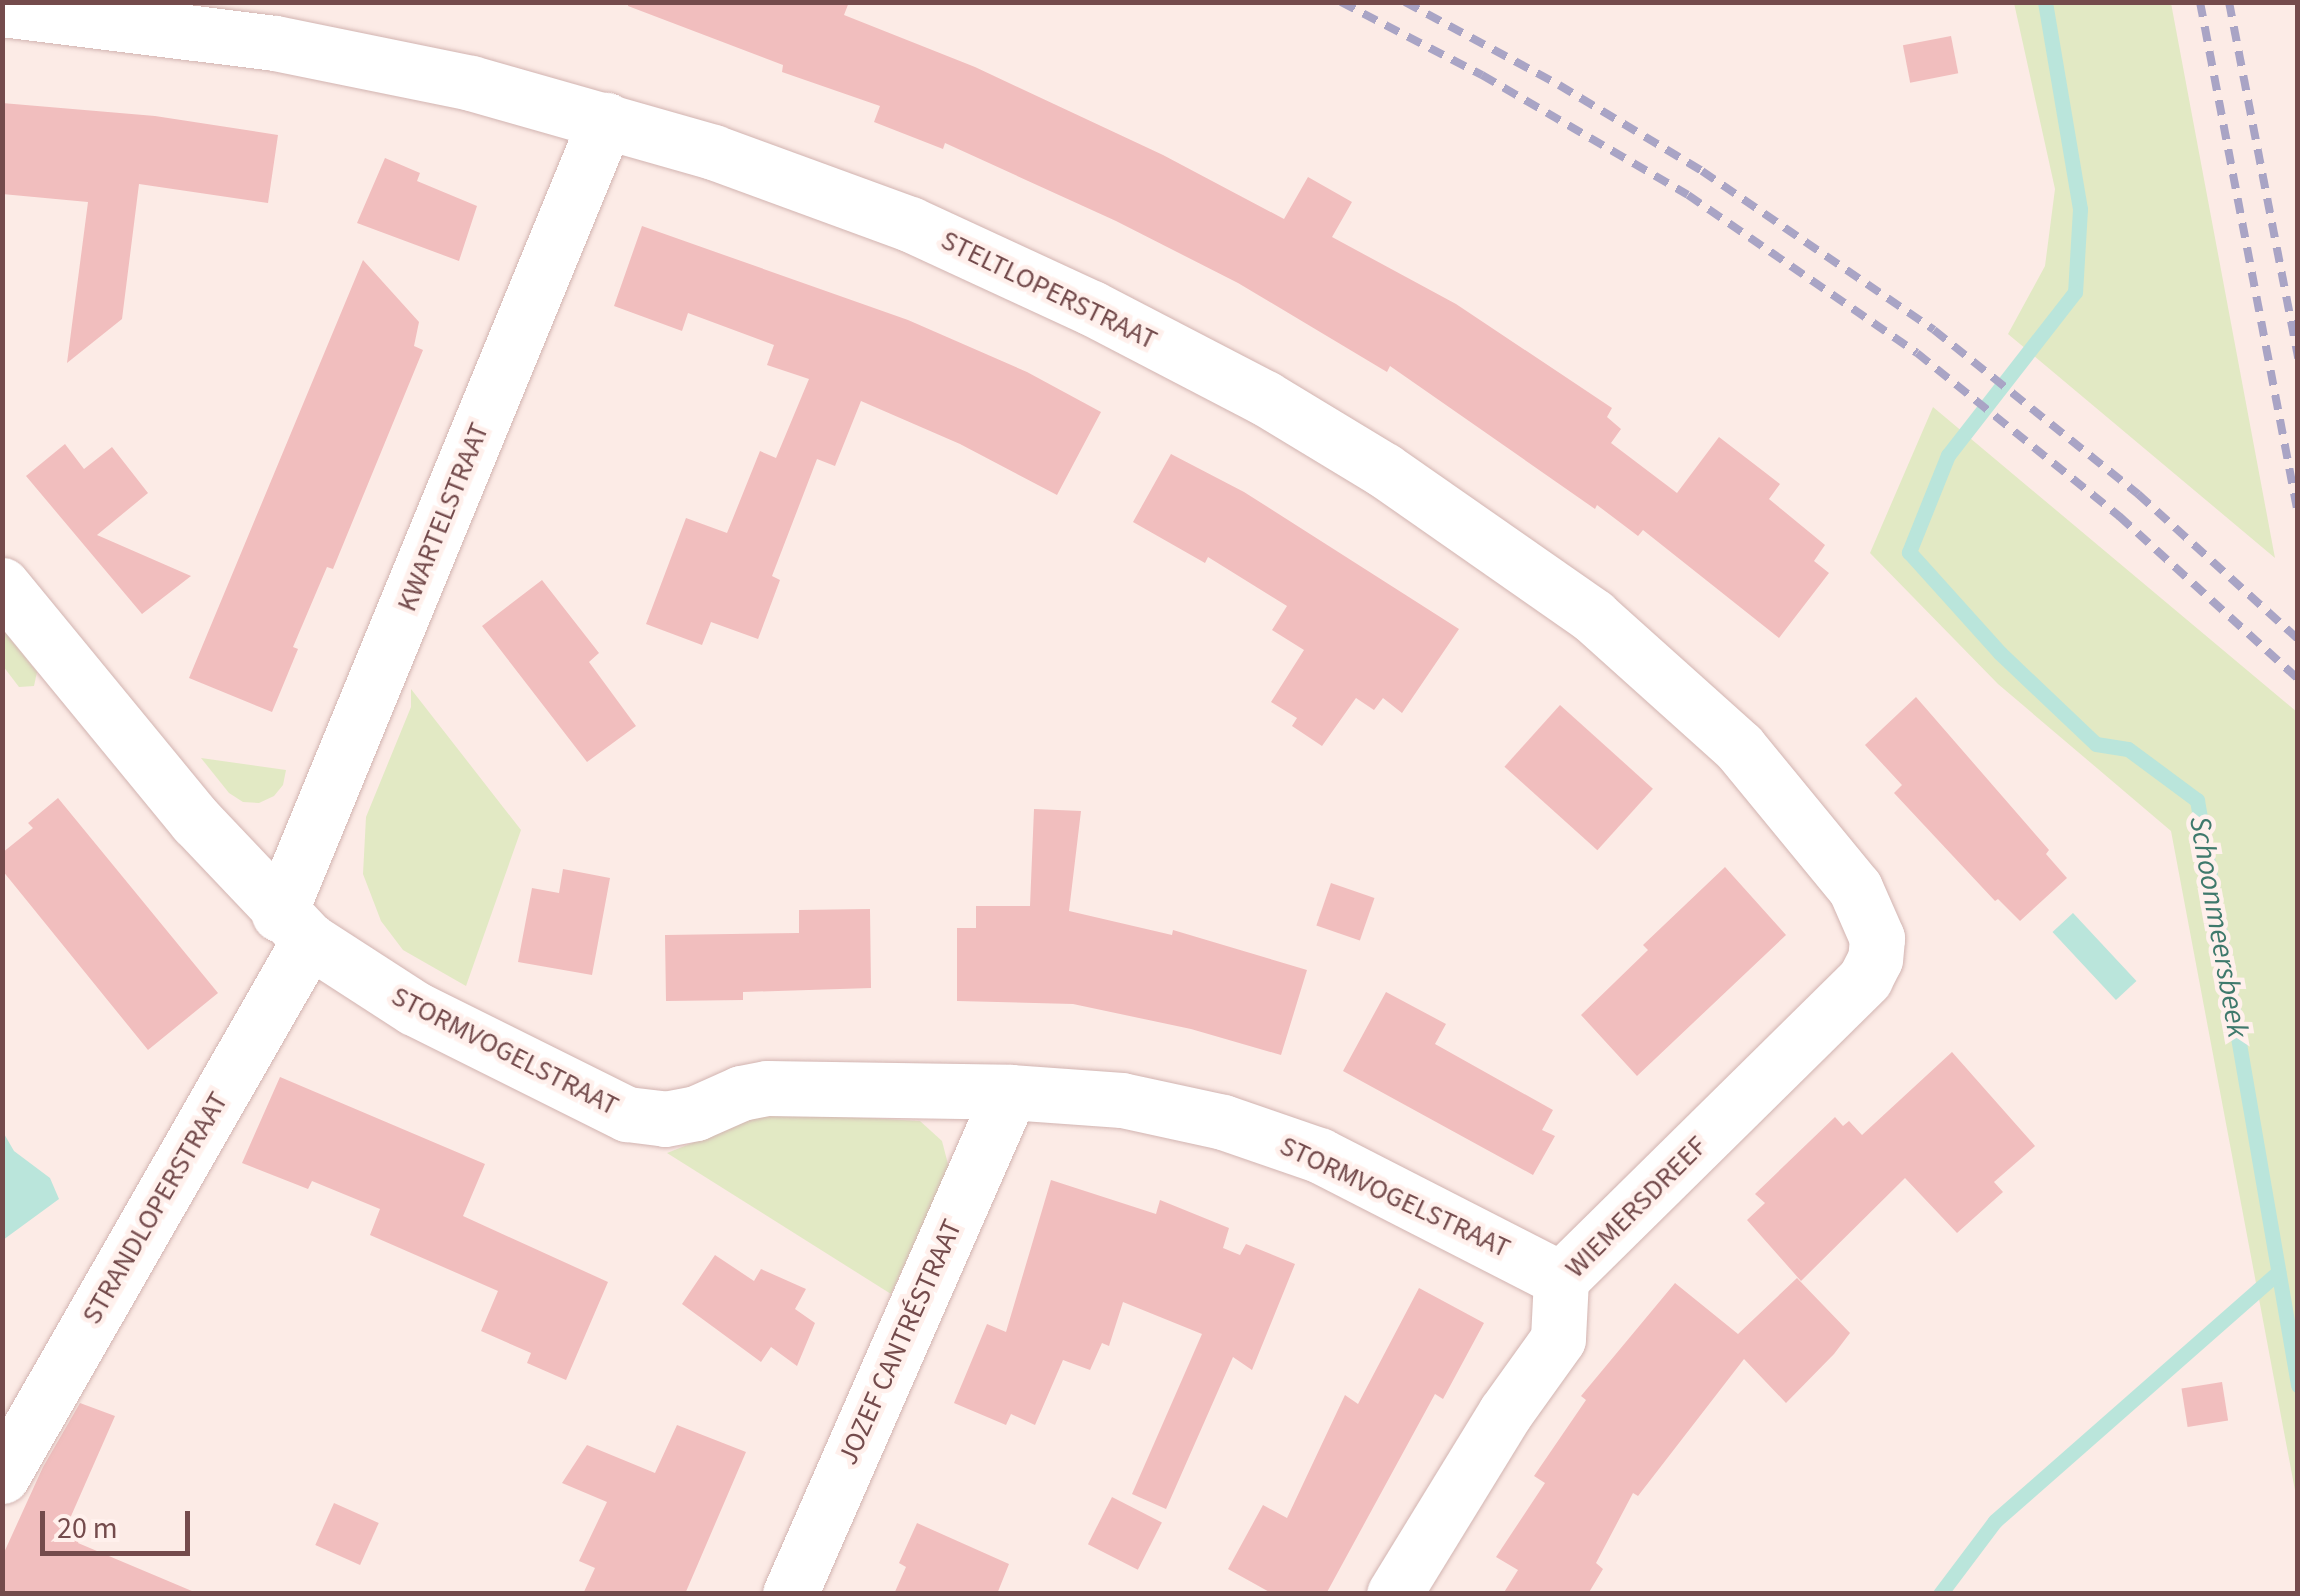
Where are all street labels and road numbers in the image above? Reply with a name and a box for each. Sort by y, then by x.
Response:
street label: STELTLOPERSTRAAT [936,223,1162,357]
street label: KWARTELSTRAAT [390,418,496,616]
street label: STORMVOGELSTRAAT [386,979,624,1123]
street label: STRANDLOPERSTRAAT [75,1086,235,1330]
street label: STORMVOGELSTRAAT [1274,1129,1516,1265]
street label: WIEMERSDREEF [1558,1129,1714,1285]
street label: JOZEF CANTRÉSTRAAT [831,1214,969,1470]

